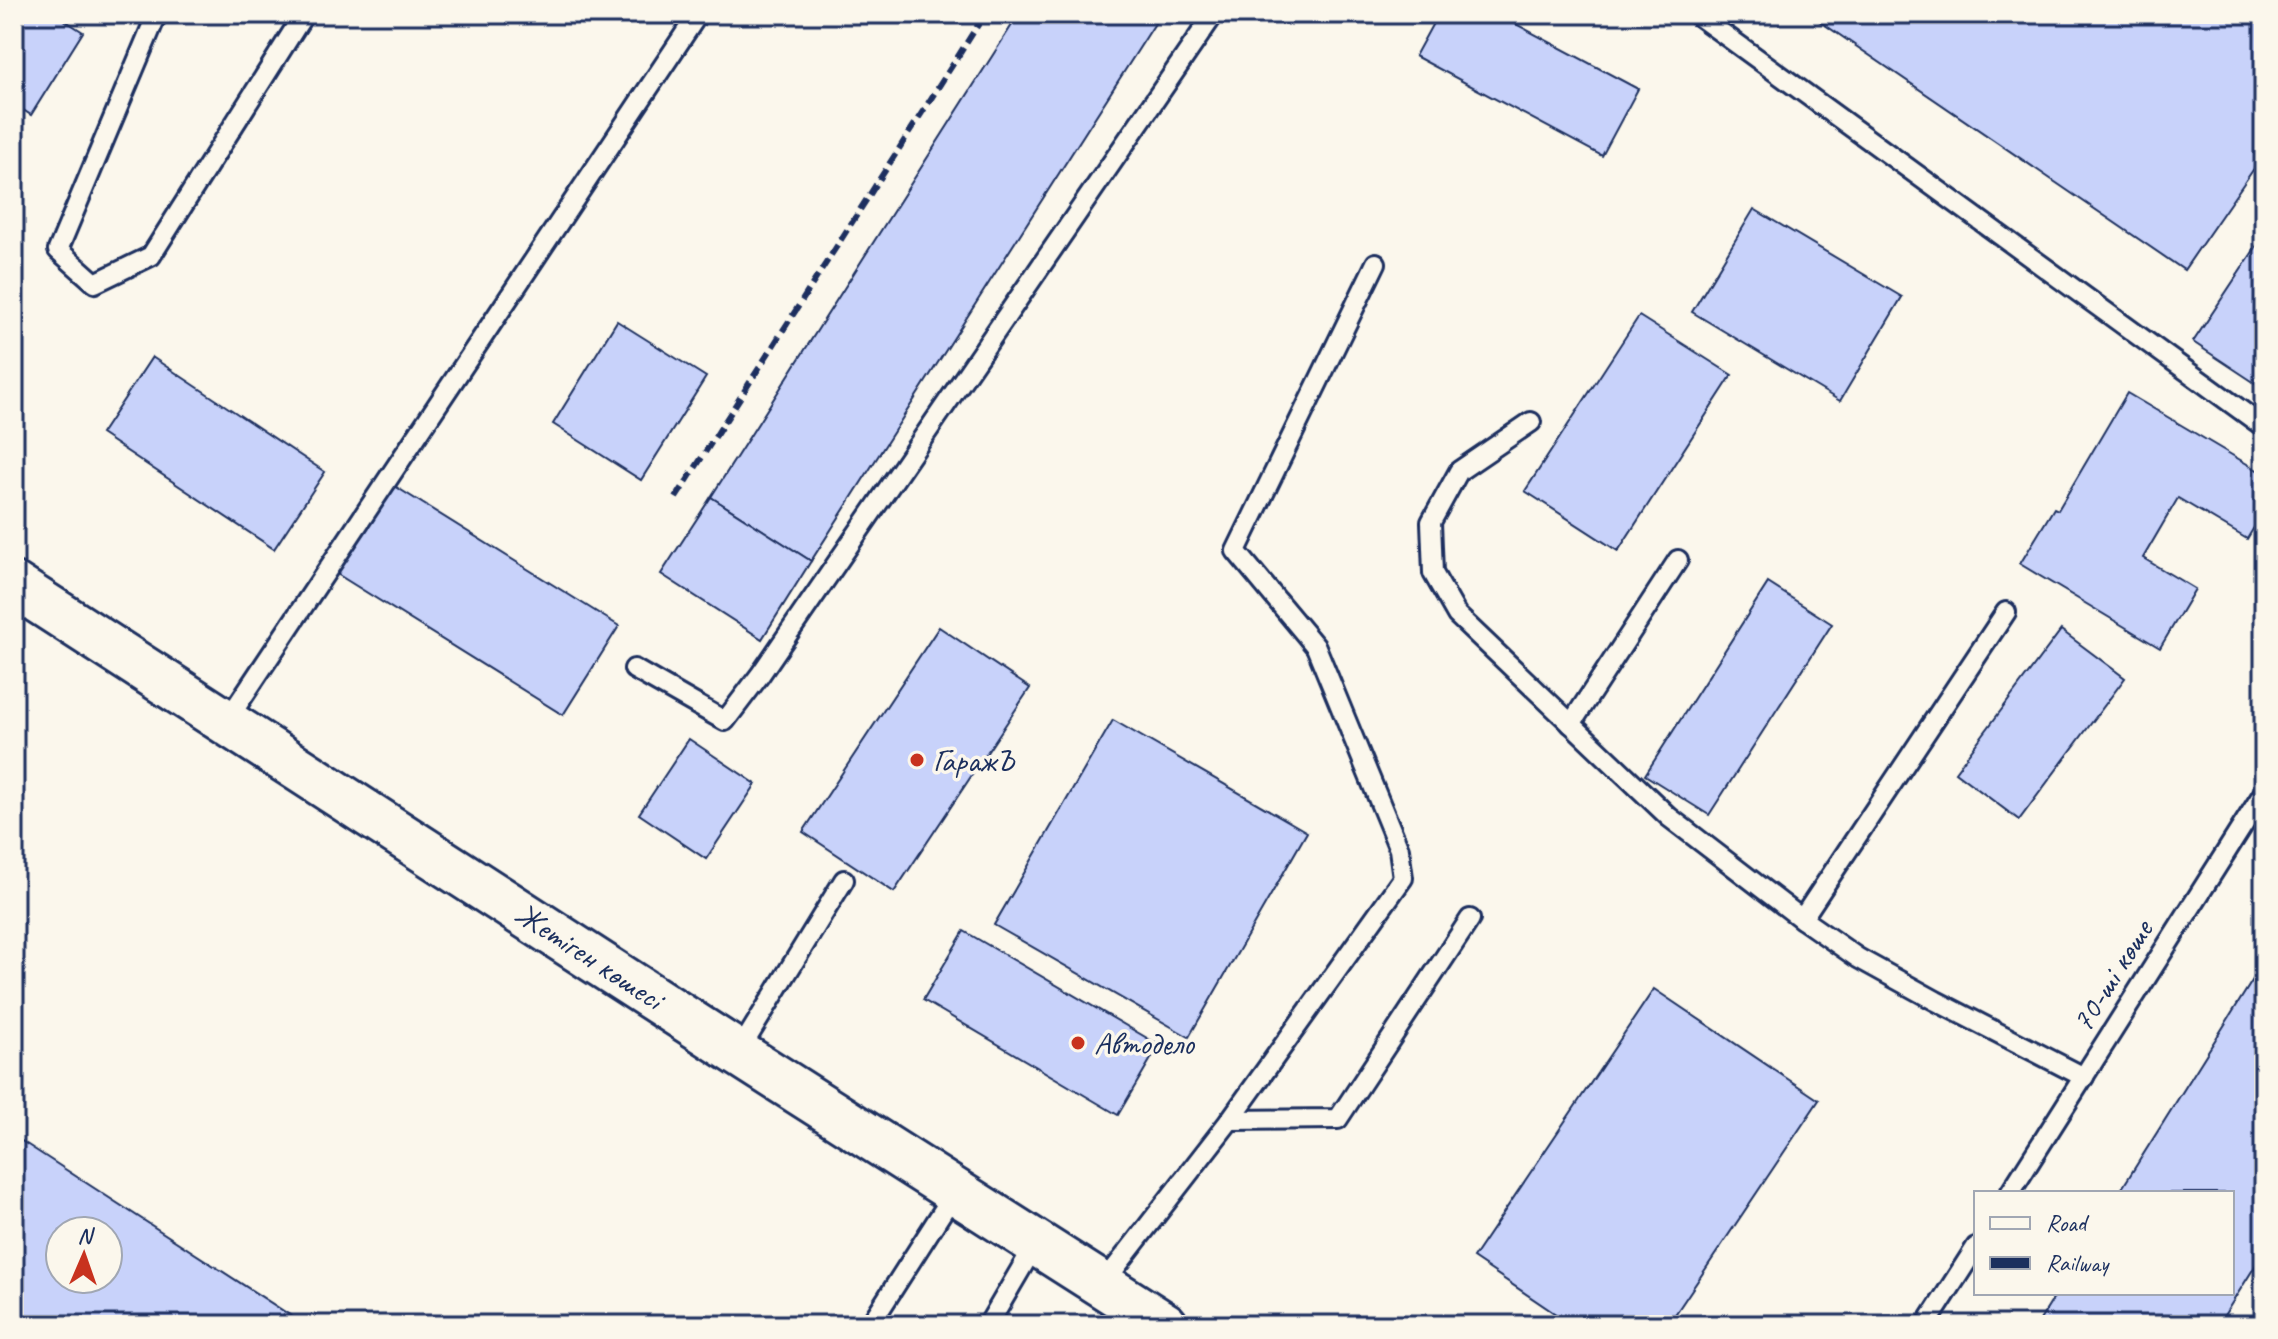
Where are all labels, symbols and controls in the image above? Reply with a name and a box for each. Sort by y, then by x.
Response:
place label: ГаражЪ [933,740,1016,781]
marker: ГаражЪ [908,751,926,769]
street label: Жетіген көшесі [507,893,674,1021]
street label: 70-ші көше [2062,910,2164,1040]
place label: Автодело [1094,1023,1195,1064]
marker: Автодело [1069,1034,1087,1052]
legend [1974,1191,2234,1295]
text: Road [2046,1208,2090,1238]
north arrow [44,1215,124,1295]
text: N [77,1222,95,1250]
text: Railway [2046,1248,2110,1278]

